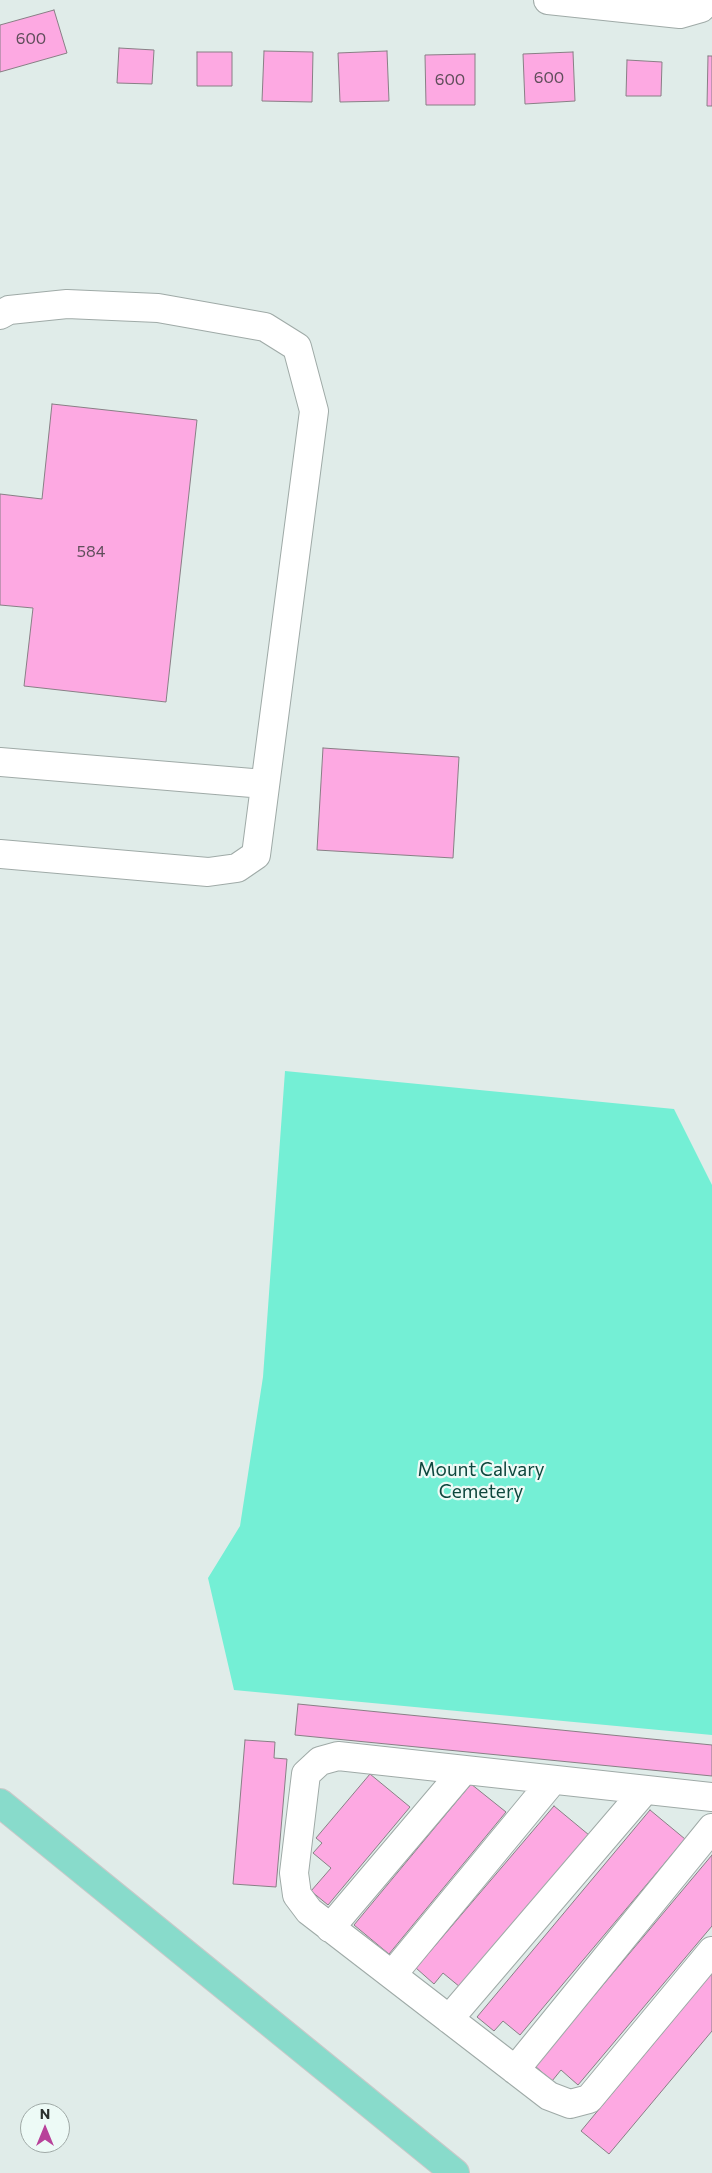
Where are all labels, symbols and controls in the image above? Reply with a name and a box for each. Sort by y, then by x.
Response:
house number: 600 [16,29,46,49]
house number: 600 [534,68,564,88]
house number: 600 [435,70,465,90]
house number: 584 [77,542,105,562]
park label: Mount Calvary Cemetery [417,1459,545,1503]
north arrow [20,2103,70,2153]
text: N [40,2105,50,2122]

